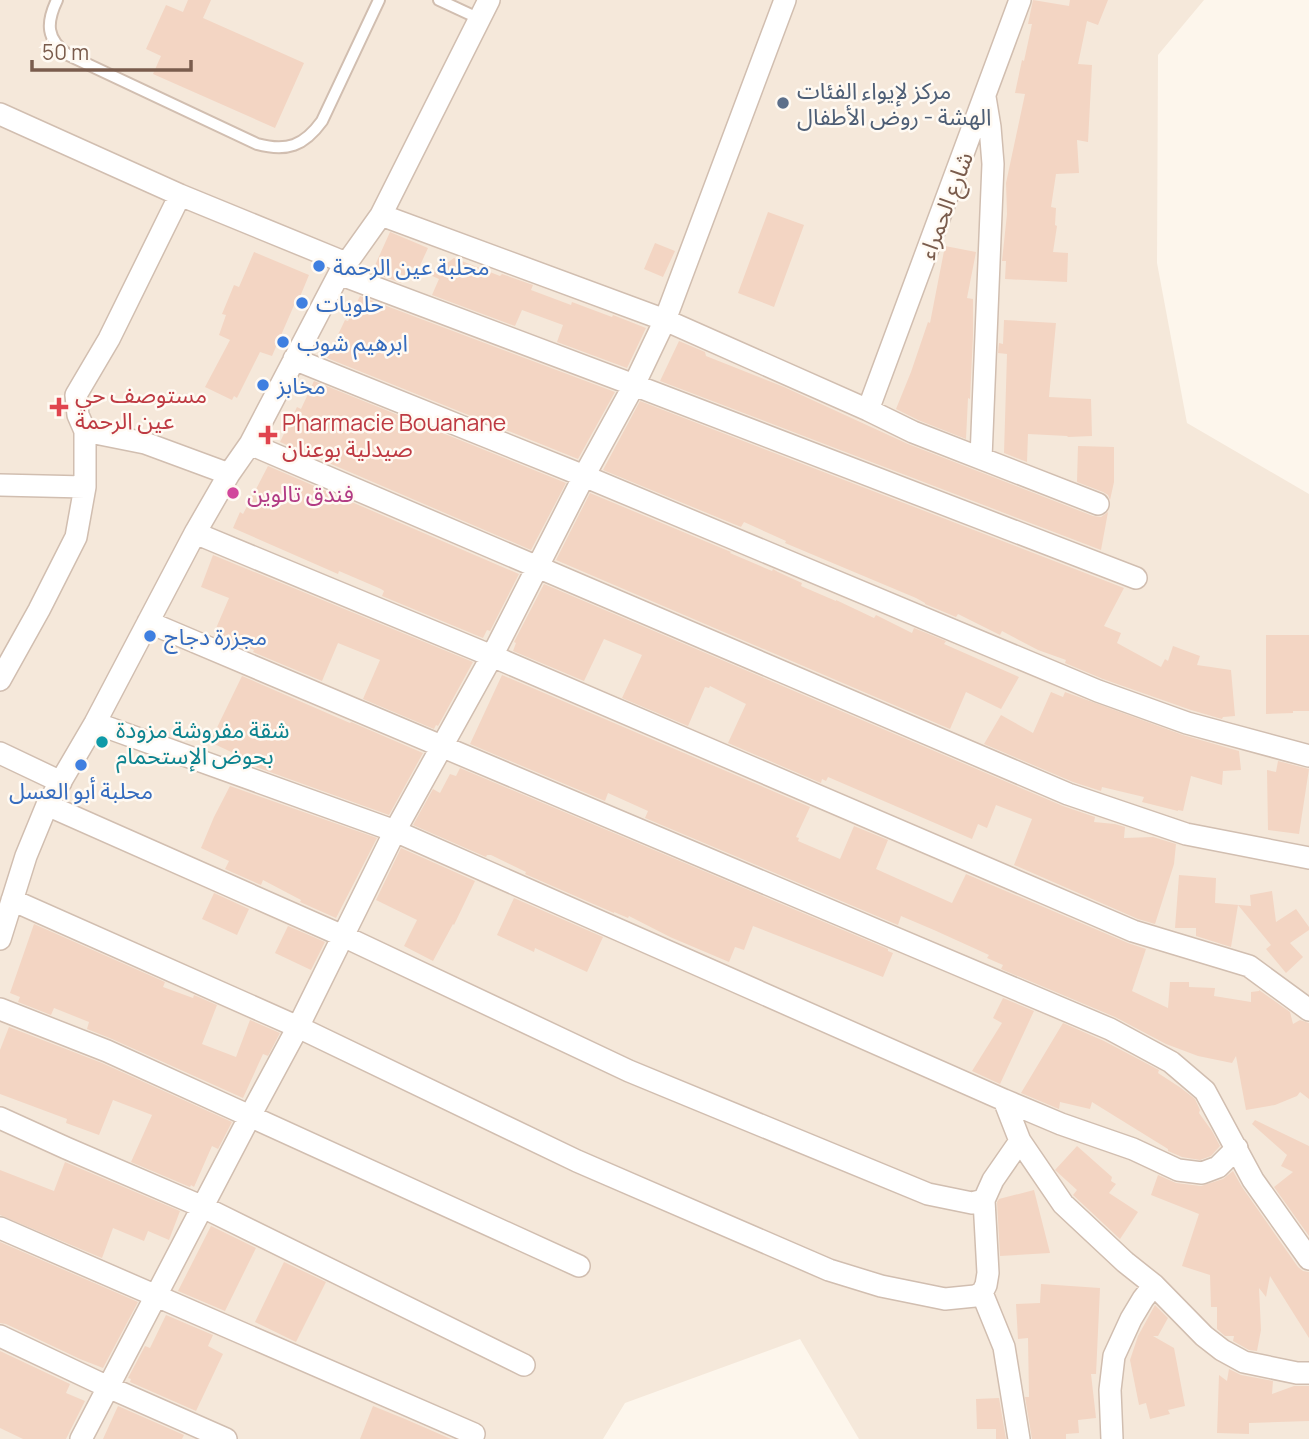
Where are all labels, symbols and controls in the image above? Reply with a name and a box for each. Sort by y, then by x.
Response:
scale bar [32,28,191,72]
text: 50 m [42,38,89,66]
place label: مركز لإيواء الفئات الهشة - روض الأطفال [797,74,992,132]
marker: مركز لإيواء الفئات الهشة - روض الأطفال [775,95,791,111]
street label: شارع الحمراء [910,147,982,264]
place label: محلبة عين الرحمة [333,250,490,282]
marker: محلبة عين الرحمة [311,258,327,274]
place label: حلويات [316,287,384,319]
marker: حلويات [294,295,310,311]
place label: ابرهيم شوب [297,326,408,360]
marker: ابرهيم شوب [275,334,291,350]
place label: مخابز [276,369,326,401]
marker: مخابز [255,377,271,393]
place label: مستوصف حي عين الرحمة [75,378,207,436]
marker: مستوصف حي عين الرحمة [49,397,69,417]
place label: Pharmacie Bouanane صيدلية بوعنان [282,406,506,464]
marker: Pharmacie Bouanane صيدلية بوعنان [260,427,276,443]
place label: فندق تالوين [247,477,354,509]
marker: فندق تالوين [225,485,241,501]
place label: مجزرة دجاج [164,620,267,654]
marker: مجزرة دجاج [142,628,158,644]
place label: شقة مفروشة مزودة بحوض الإستحمام [116,713,290,774]
marker: شقة مفروشة مزودة بحوض الإستحمام [94,734,110,750]
marker: محلبة أبو العسل [73,757,89,773]
place label: محلبة أبو العسل [9,774,153,806]

